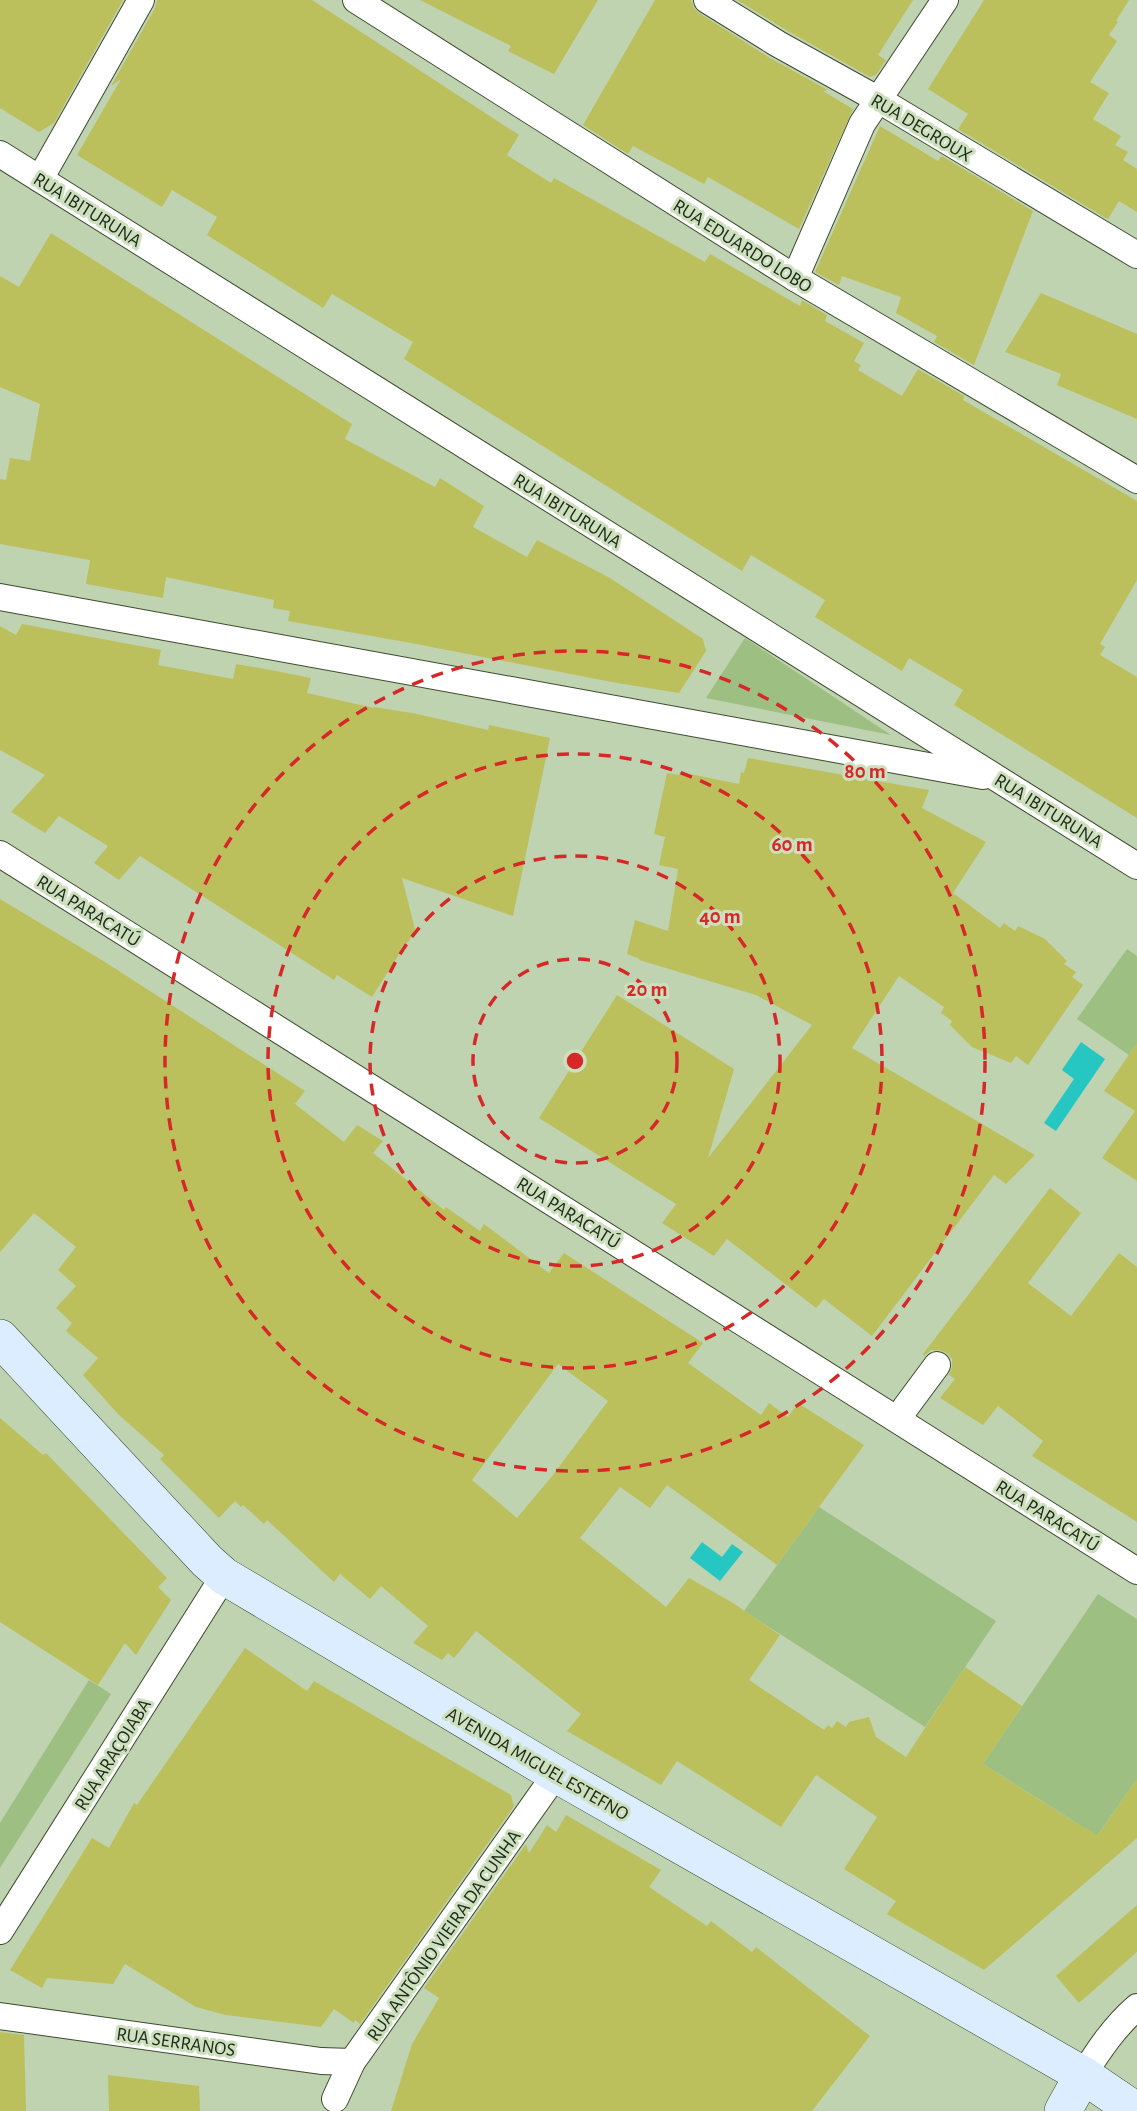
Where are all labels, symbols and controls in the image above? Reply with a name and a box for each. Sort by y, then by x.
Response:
street label: RUA DEGROUX [867,91,975,166]
street label: RUA IBITURUNA [30,170,144,251]
street label: RUA EDUARDO LOBO [670,196,815,297]
street label: RUA IBITURUNA [510,471,624,552]
text: 80 m [844,761,886,782]
street label: RUA IBITURUNA [991,771,1105,852]
text: 60 m [771,834,813,855]
street label: RUA PARACATÚ [33,870,144,951]
text: 40 m [699,906,741,927]
text: 20 m [627,979,667,1000]
centre of rings [563,1049,587,1073]
street label: RUA PARACATÚ [513,1172,624,1253]
street label: RUA PARACATÚ [992,1475,1103,1556]
street label: RUA ARAÇOIABA [71,1696,155,1814]
street label: AVENIDA MIGUEL ESTEFNO [443,1704,632,1824]
street label: RUA ANTÔNIO VIEIRA DA CUNHA [362,1826,524,2045]
street label: RUA SERRANOS [115,2025,236,2060]

